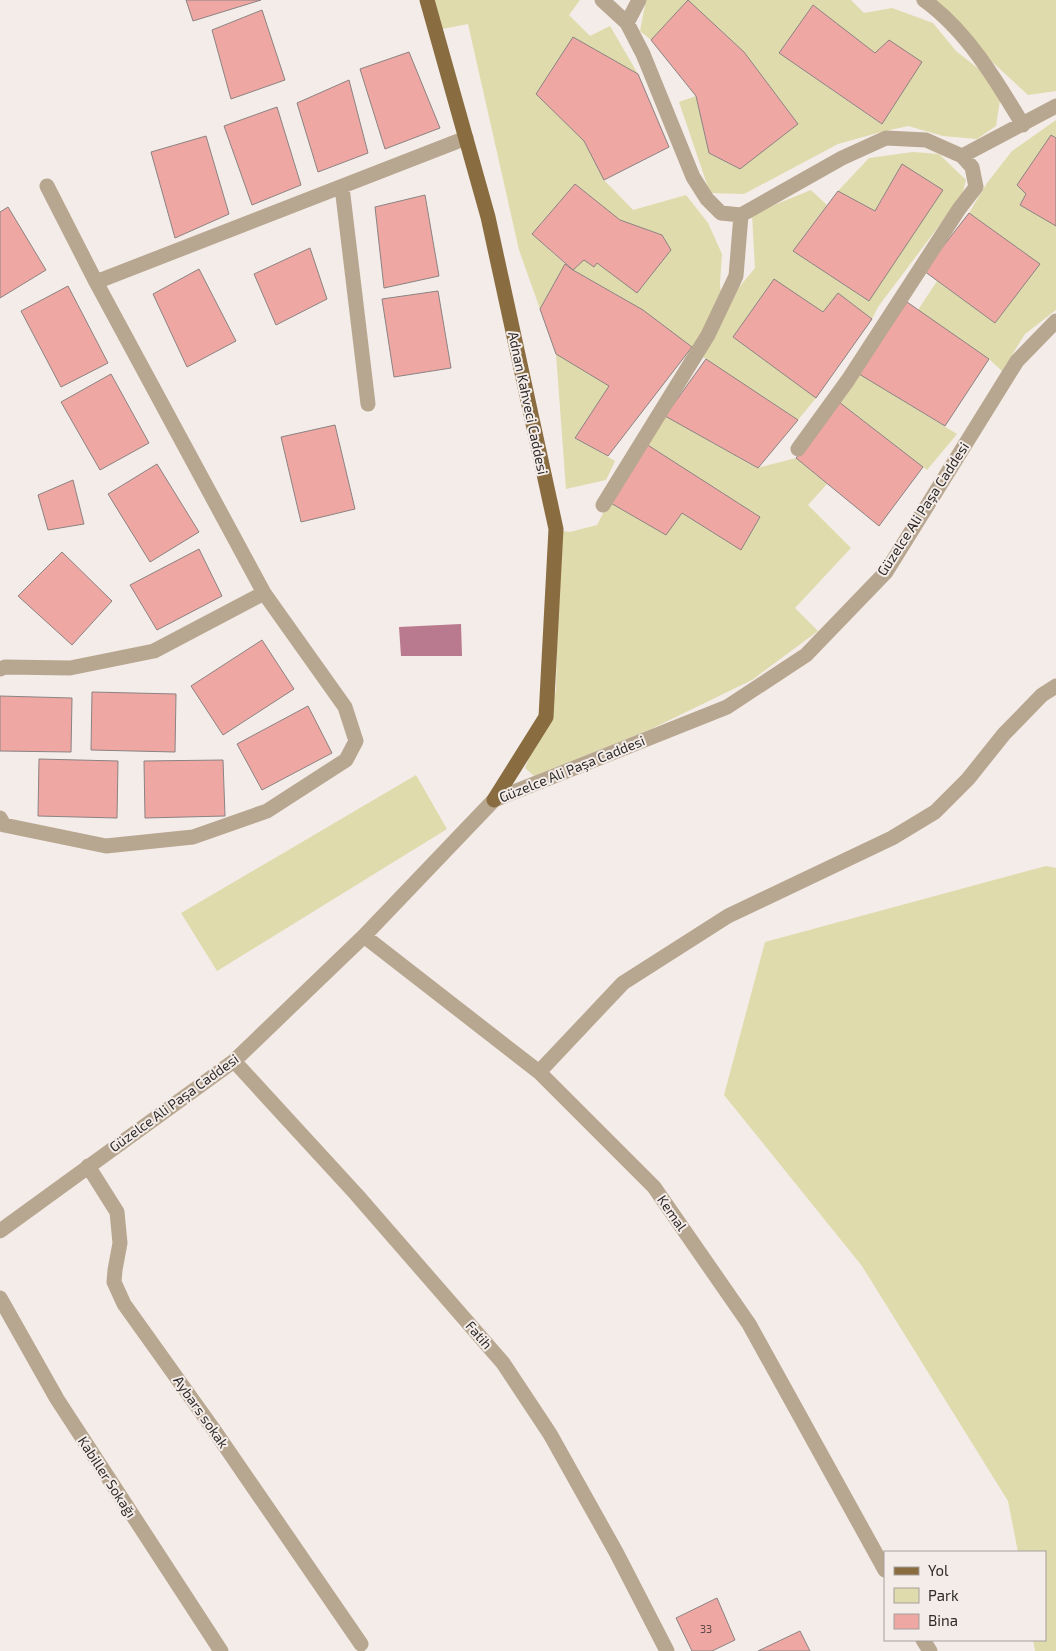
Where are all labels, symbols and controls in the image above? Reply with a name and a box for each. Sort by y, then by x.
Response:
street label: Adnan Kahveci Caddesi [505,330,552,476]
street label: Güzelce Ali Paşa Caddesi [873,439,973,579]
street label: Güzelce Ali Paşa Caddesi [496,731,648,807]
street label: Güzelce Ali Paşa Caddesi [106,1050,242,1156]
street label: Kemal [654,1192,691,1235]
street label: Fatih [463,1317,496,1352]
street label: Aybars sokak [170,1372,233,1451]
street label: Kabiller Sokağı [75,1433,140,1521]
legend [884,1551,1046,1641]
text: Yol [928,1561,949,1579]
text: Park [928,1586,959,1604]
text: Bina [928,1611,958,1629]
house number: 33 [700,1622,712,1635]

